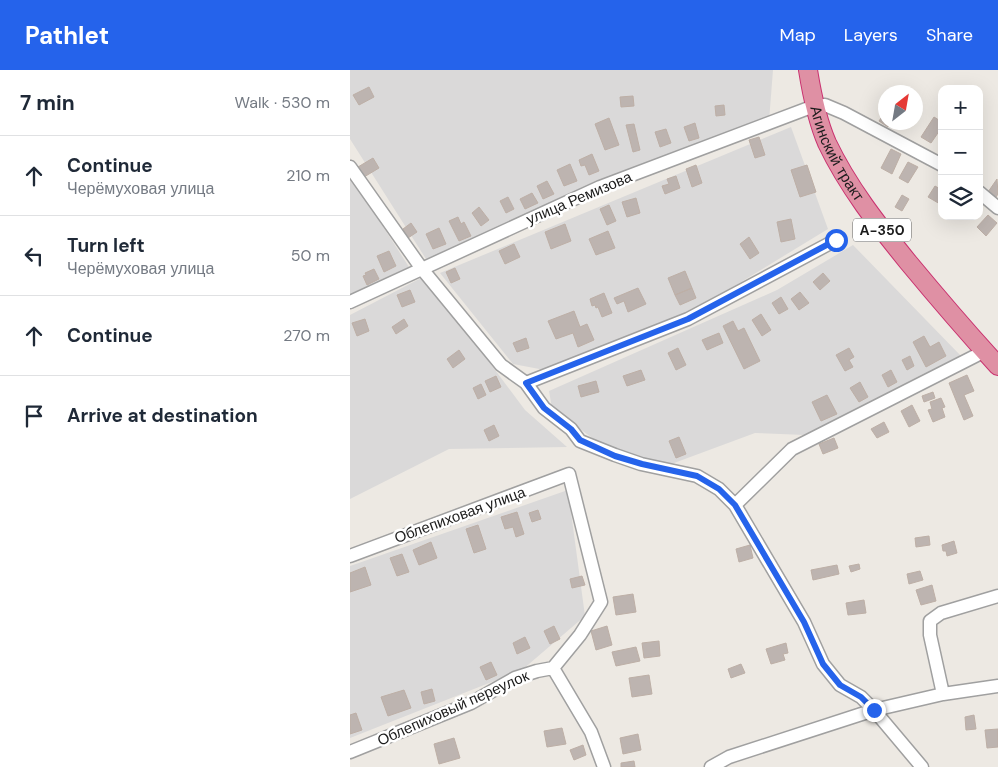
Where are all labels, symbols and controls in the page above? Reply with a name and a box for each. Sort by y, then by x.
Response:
text: Pathlet [25,20,109,51]
text: Map [780,23,816,47]
text: Layers [844,23,898,47]
text: Share [926,23,973,47]
north arrow [878,85,923,130]
map controls [938,85,983,220]
button: + [938,85,983,130]
text: 7 min [20,89,75,117]
text: Walk · 530 m [235,92,330,113]
street label: Агинский тракт [805,104,868,205]
button: − [938,130,983,175]
text: Continue [67,153,153,178]
icon: ahead [20,162,48,190]
text: 210 m [286,165,330,186]
street label: улица Ремизова [523,167,635,229]
button: layers [938,175,983,220]
text: Черёмуховая улица [67,178,214,199]
road number: А-350 [853,218,911,242]
route start [825,229,848,252]
text: Turn left [67,233,145,258]
icon: left [20,242,48,270]
text: 50 m [291,245,330,266]
text: Черёмуховая улица [67,258,214,279]
icon: ahead [20,322,48,350]
text: Continue [67,323,153,348]
text: 270 m [283,325,330,346]
icon: arrive [20,402,48,430]
text: Arrive at destination [67,403,258,428]
street label: Облепиховая улица [392,482,529,548]
street label: Облепиховый переулок [374,665,532,750]
route end [863,699,886,722]

